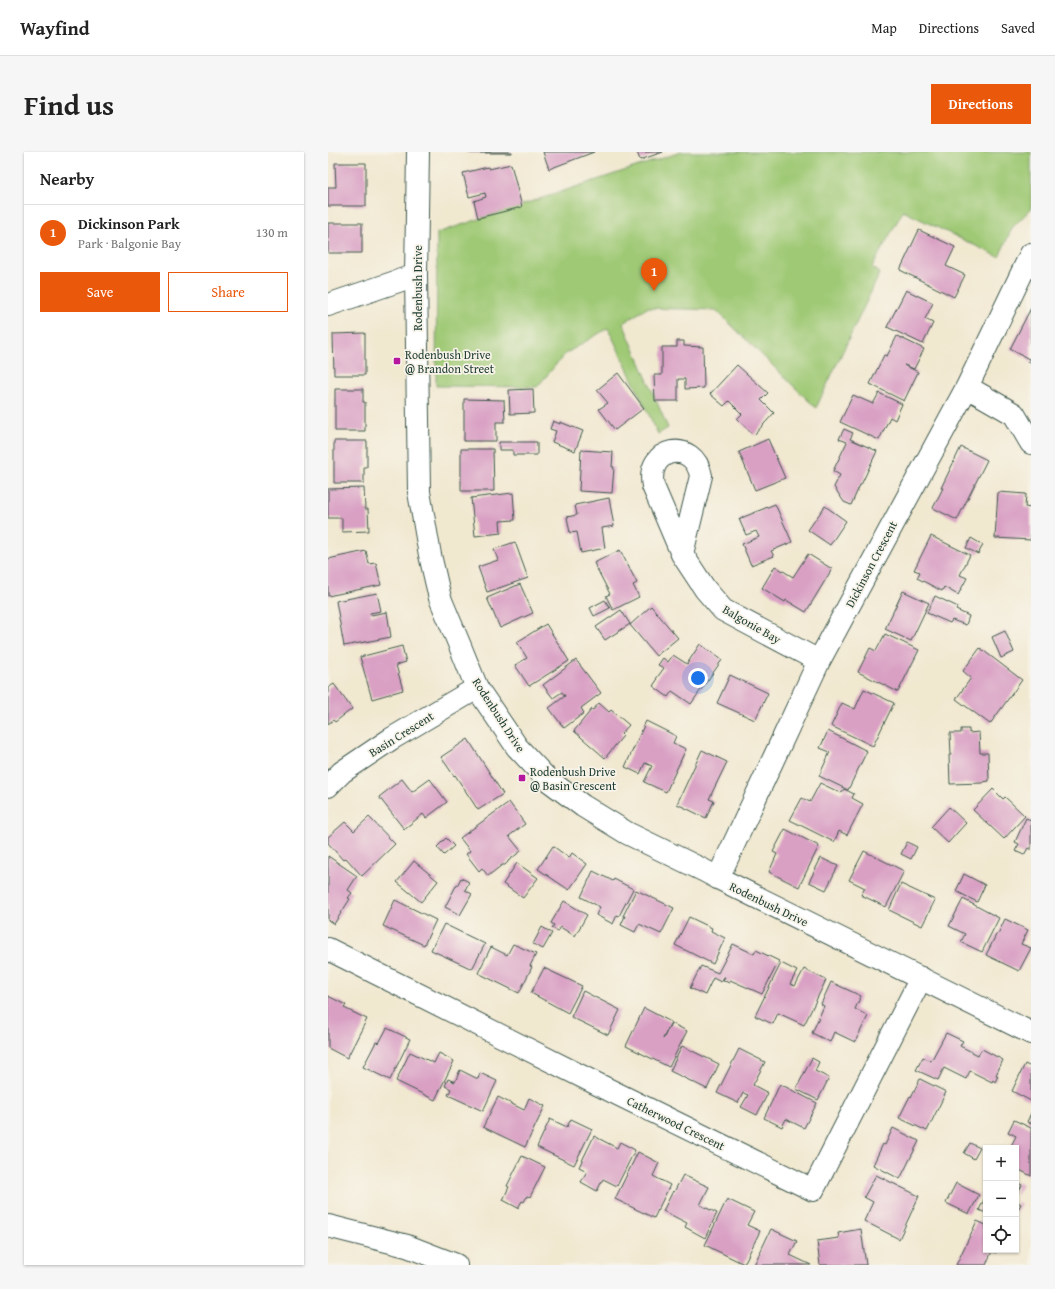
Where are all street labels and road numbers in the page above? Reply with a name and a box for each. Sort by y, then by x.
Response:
street label: Rodenbush Drive [409,245,426,331]
street label: Dickinson Crescent [841,517,901,610]
street label: Balgonie Bay [720,600,784,648]
street label: Rodenbush Drive [469,674,530,756]
street label: Basin Crescent [365,707,437,761]
street label: Rodenbush Drive [727,878,812,931]
street label: Catherwood Crescent [624,1092,728,1154]

